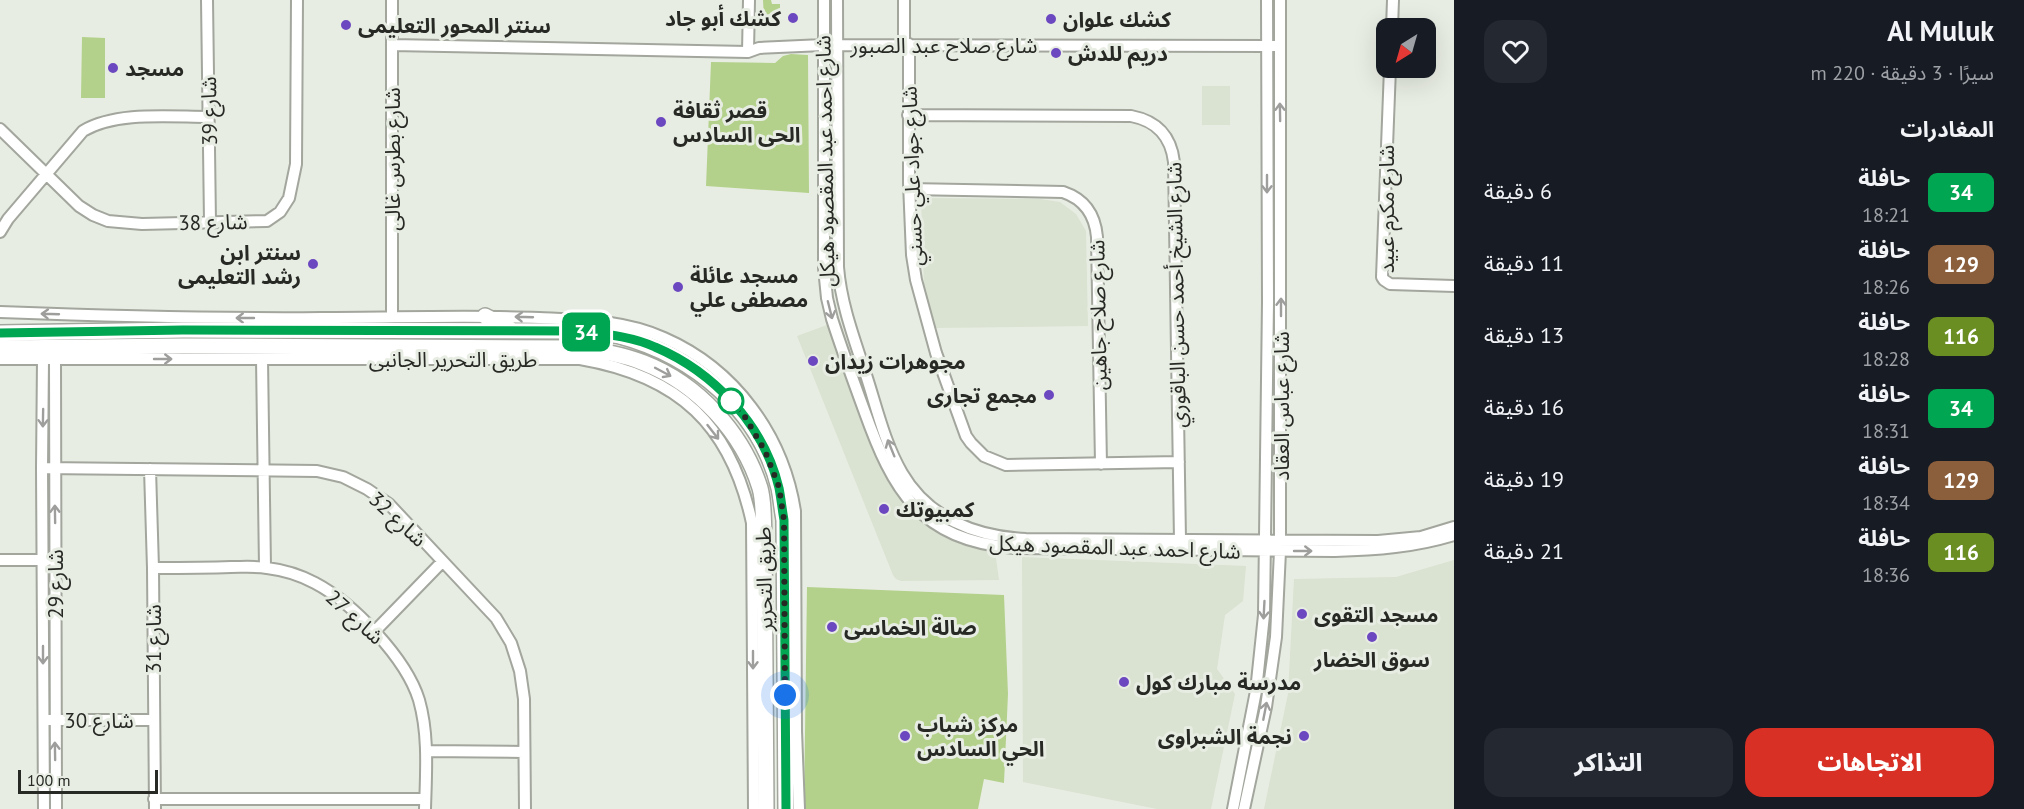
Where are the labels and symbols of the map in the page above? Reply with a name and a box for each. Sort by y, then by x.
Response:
place label: كشك أبو جاد [665,4,781,32]
place label: كشك علوان [1063,6,1171,33]
marker: كشك أبو جاد [786,11,800,25]
place label: سنتر المحور التعليمى [358,12,551,39]
marker: كشك علوان [1044,12,1058,26]
marker: سنتر المحور التعليمى [339,18,353,32]
north arrow [1376,18,1436,78]
street label: شارع صلاح عبد الصبور [850,32,1037,61]
street label: شارع احمد عبد المقصود هيكل [809,35,843,287]
place label: دريم للدش [1068,40,1168,69]
marker: دريم للدش [1049,46,1063,60]
place label: مسجد [125,55,184,82]
marker: مسجد [106,61,120,75]
street label: شارع 39 [195,76,225,146]
street label: شارع جواد علي حسني [895,85,932,267]
street label: شارع بطرس غالى [379,87,408,231]
place label: قصر ثقافة الحى السادس [673,97,801,148]
one-way arrow [1274,102,1286,122]
marker: قصر ثقافة الحى السادس [654,115,668,129]
street label: شارع مكرم عبيد [1373,145,1403,273]
street label: شارع الشيخ أحمد حسن الباقوري [1160,162,1195,428]
one-way arrow [1261,174,1273,194]
street label: شارع 38 [178,208,248,238]
place label: سنتر ابن رشد التعليمى [178,239,301,290]
street label: شارع صلاح جاهين [1083,239,1115,391]
marker: سنتر ابن رشد التعليمى [306,257,320,271]
place label: مسجد عائلة مصطفى علي [690,262,808,316]
marker: مسجد عائلة مصطفى علي [671,280,685,294]
one-way arrow [1275,297,1287,317]
one-way arrow [824,300,836,319]
one-way arrow [41,308,61,319]
one-way arrow [236,312,256,324]
one-way arrow [515,312,535,323]
line badge: 34 [559,312,613,352]
street label: شارع عباس العقاد [1268,331,1297,481]
street label: طريق التحرير الجانبى [369,346,537,373]
place label: مجوهرات زيدان [825,348,966,375]
one-way arrow [153,353,173,365]
marker: مجوهرات زيدان [806,354,820,368]
one-way arrow [654,367,672,379]
place label: مجمع تجارى [927,382,1037,411]
unlabelled marker [718,388,744,414]
marker: مجمع تجارى [1042,388,1056,402]
one-way arrow [37,407,48,427]
one-way arrow [707,424,720,440]
one-way arrow [885,439,896,458]
street label: شارع 32 [362,485,433,554]
place label: كمبيوتك [896,496,975,523]
marker: كمبيوتك [877,502,891,516]
one-way arrow [49,504,61,524]
street label: طريق التحرير [750,526,778,633]
street label: شارع احمد عبد المقصود هيكل [989,529,1241,567]
one-way arrow [1292,545,1312,557]
street label: شارع 29 [42,549,71,619]
street label: شارع 27 [319,584,390,652]
one-way arrow [1259,600,1270,620]
place label: مسجد التقوى [1314,601,1439,628]
street label: شارع 31 [140,604,169,674]
marker: مسجد التقوى [1295,607,1309,621]
place label: صالة الخماسى [844,614,977,641]
marker: صالة الخماسى [825,620,839,634]
marker: سوق الخضار [1365,630,1379,644]
one-way arrow [37,644,49,664]
place label: سوق الخضار [1313,646,1430,673]
one-way arrow [747,649,759,669]
place label: مدرسة مبارك كول [1136,669,1301,696]
marker: مدرسة مبارك كول [1117,675,1131,689]
your location [770,680,800,710]
one-way arrow [1260,701,1271,721]
street label: شارع 30 [64,707,134,736]
place label: مركز شباب الحي السادس [917,711,1045,765]
place label: نجمة الشبراوى [1158,723,1292,750]
marker: مركز شباب الحي السادس [898,729,912,743]
marker: نجمة الشبراوى [1297,729,1311,743]
one-way arrow [49,741,61,761]
scale bar [18,767,158,794]

